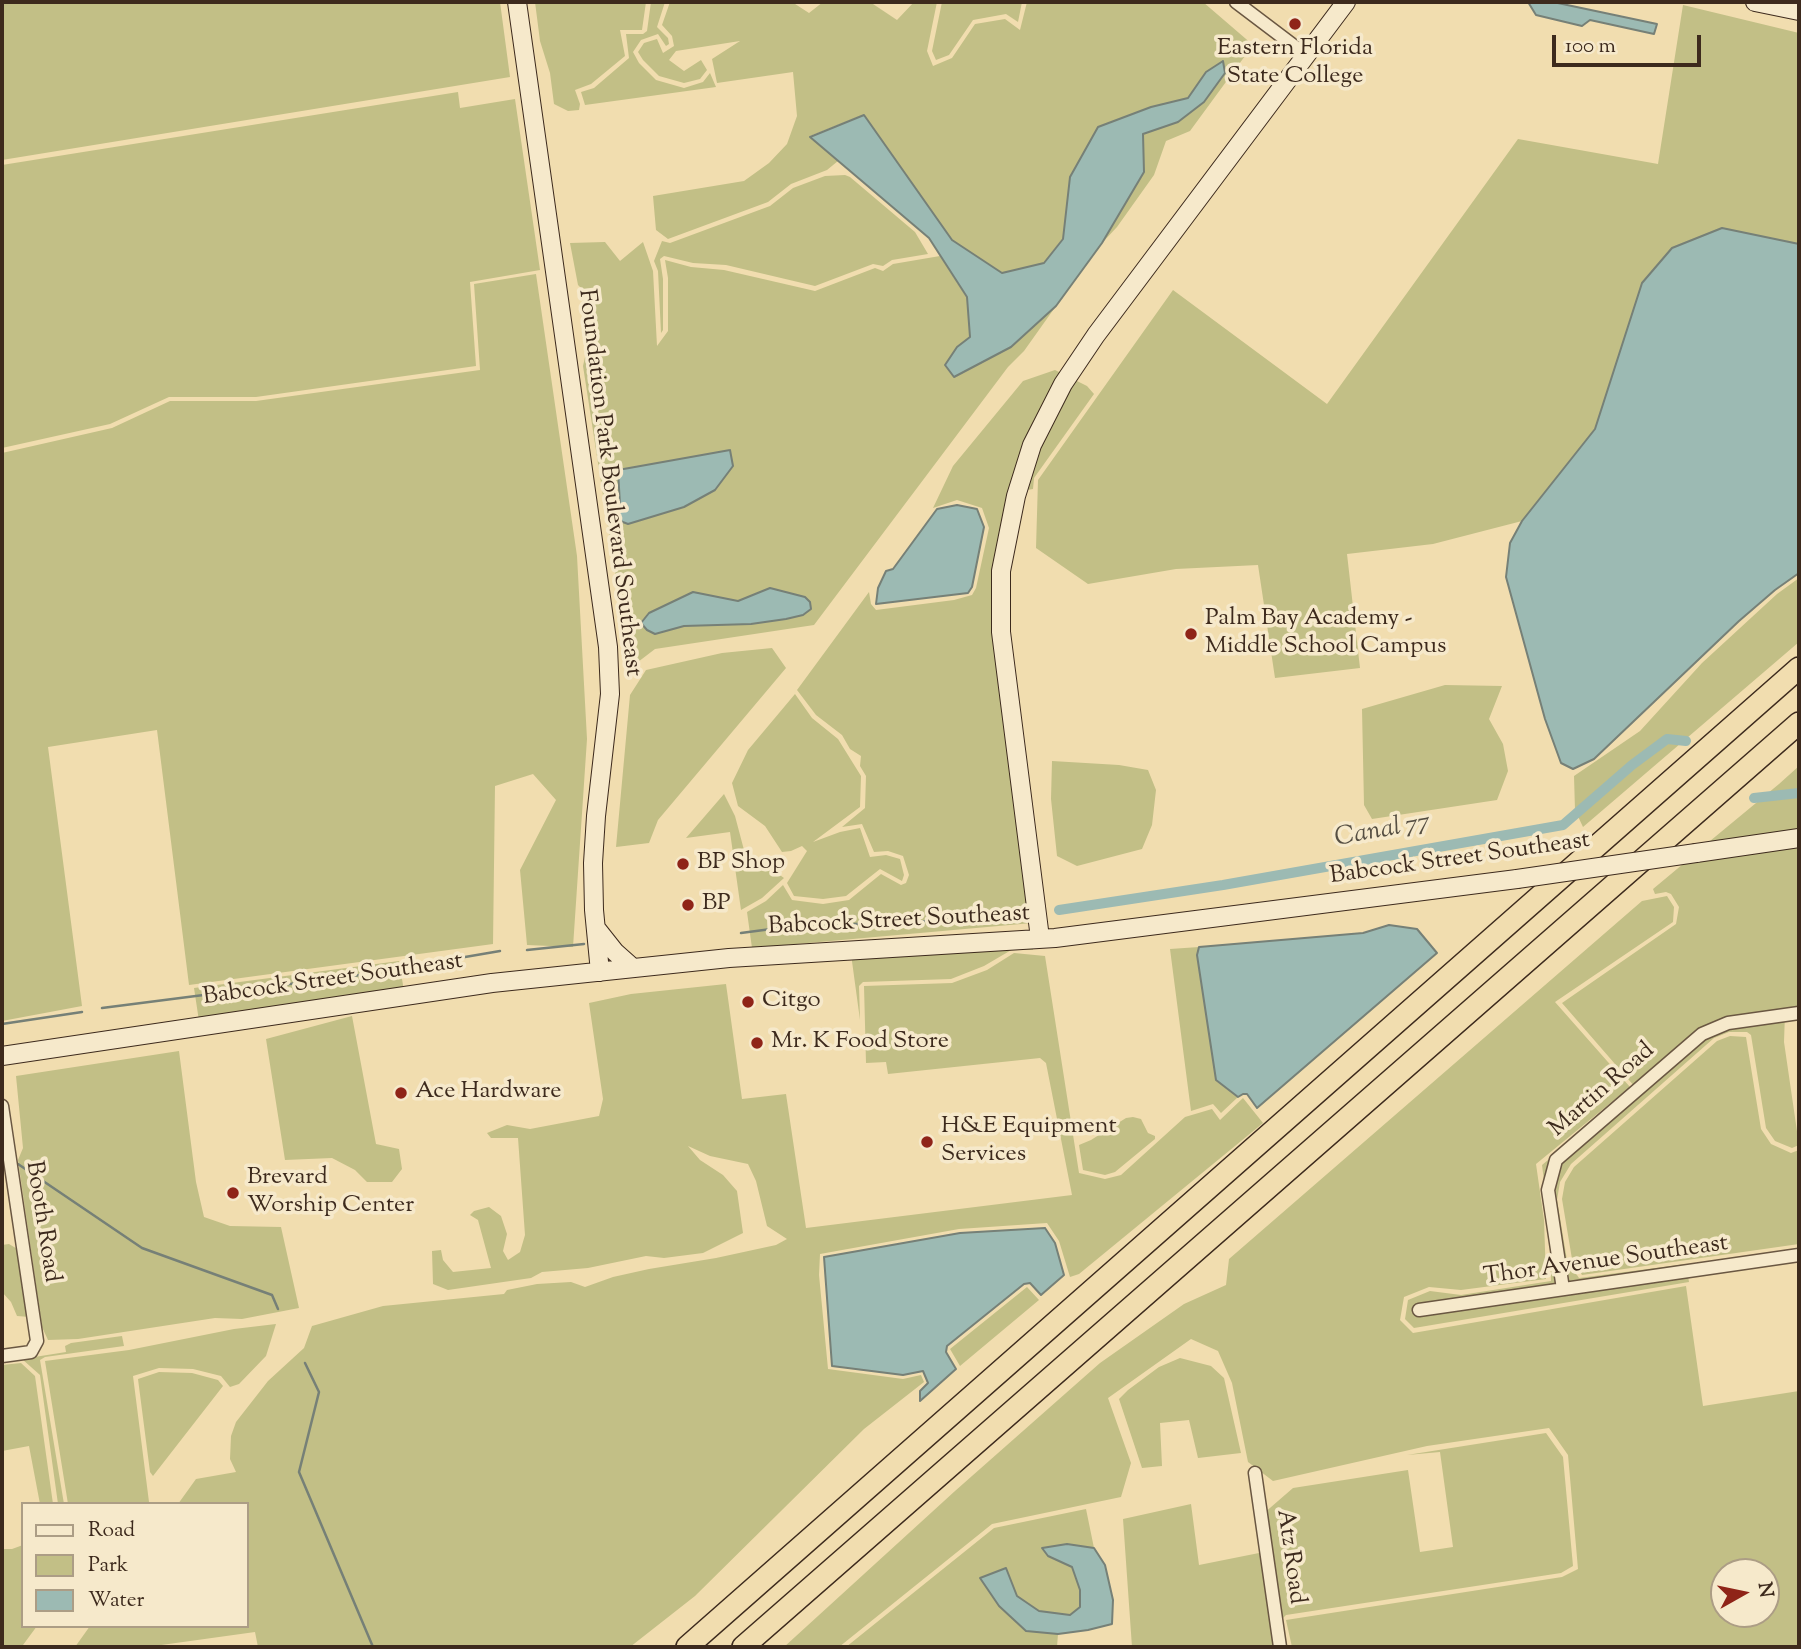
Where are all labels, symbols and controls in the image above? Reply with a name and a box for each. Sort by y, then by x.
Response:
marker: Eastern Florida State College [1287,16,1303,32]
scale bar [1556,21,1705,65]
text: 100 m [1565,32,1616,62]
place label: Eastern Florida State College [1217,36,1373,92]
street label: Foundation Park Boulevard Southeast [570,288,646,678]
place label: Palm Bay Academy - Middle School Campus [1205,606,1446,662]
marker: Palm Bay Academy - Middle School Campus [1183,626,1199,642]
water label: Canal 77 [1333,808,1433,856]
street label: Babcock Street Southeast [1328,827,1592,893]
place label: BP Shop [697,850,785,878]
marker: BP Shop [675,856,691,872]
place label: BP [702,891,731,919]
marker: BP [680,897,696,913]
street label: Babcock Street Southeast [767,901,1031,943]
street label: Babcock Street Southeast [201,948,465,1014]
place label: Citgo [762,988,821,1016]
marker: Citgo [740,994,756,1010]
place label: Mr. K Food Store [771,1029,949,1057]
marker: Mr. K Food Store [749,1035,765,1051]
street label: Martin Road [1544,1037,1662,1145]
place label: Ace Hardware [415,1079,561,1107]
marker: Ace Hardware [393,1085,409,1101]
place label: H&E Equipment Services [941,1114,1117,1170]
marker: H&E Equipment Services [919,1134,935,1150]
street label: Booth Road [17,1159,65,1285]
place label: Brevard Worship Center [247,1165,414,1221]
marker: Brevard Worship Center [225,1185,241,1201]
street label: Thor Avenue Southeast [1482,1231,1730,1293]
legend [21,1502,248,1628]
street label: Atz Road [1268,1508,1310,1606]
text: Road [88,1516,135,1546]
text: Park [88,1551,128,1581]
north arrow [1710,1558,1780,1628]
text: N [1750,1580,1779,1600]
text: Water [88,1586,144,1616]

